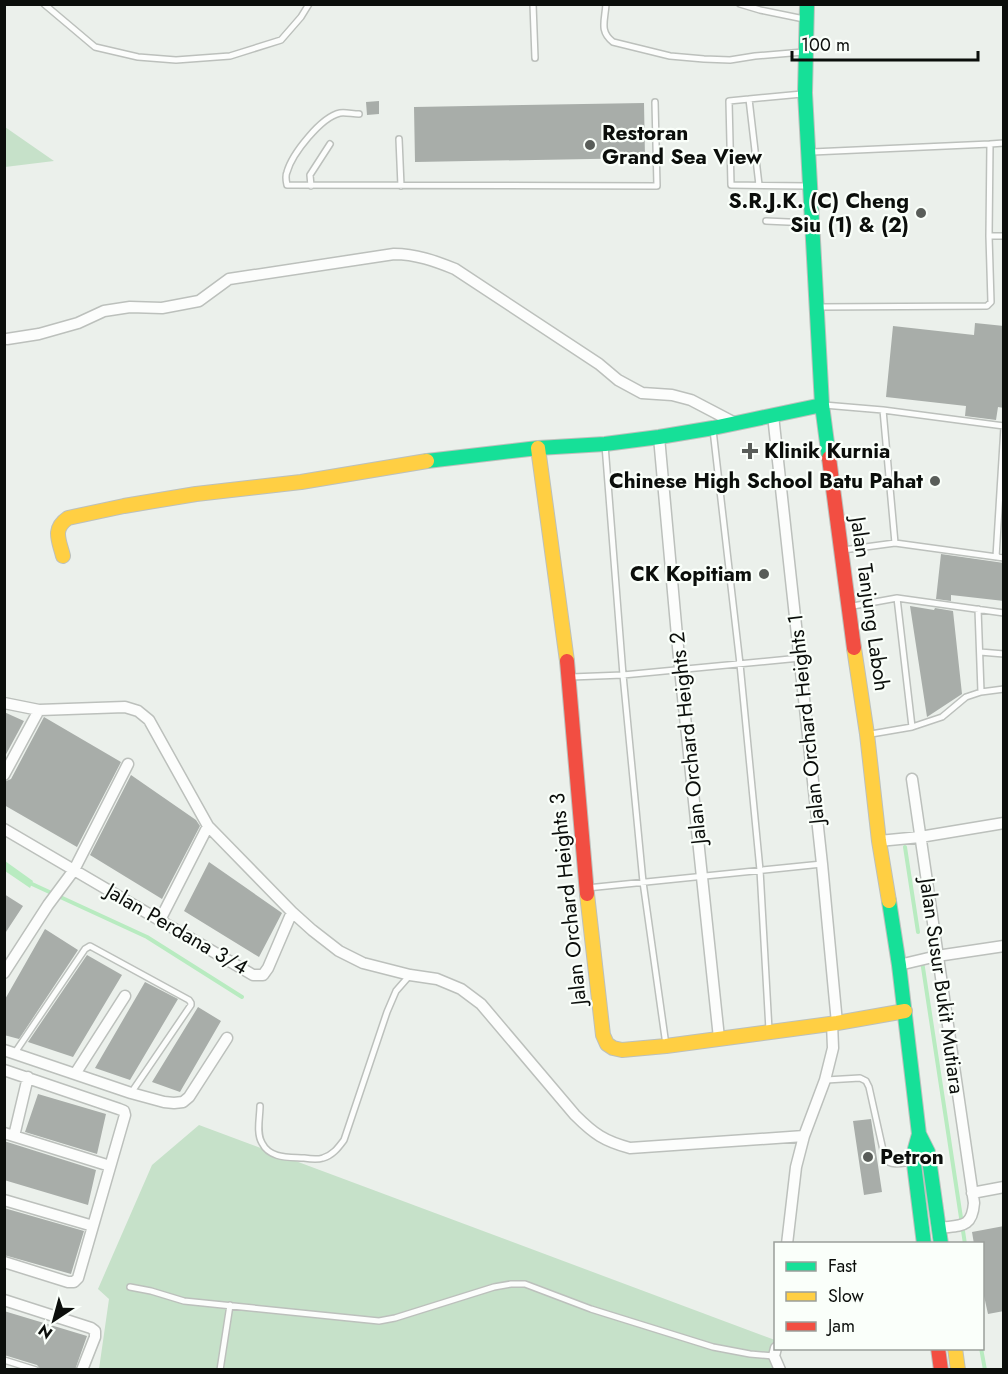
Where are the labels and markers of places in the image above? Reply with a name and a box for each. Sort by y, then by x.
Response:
place label: Restoran Grand Sea View [602,118,763,172]
marker: Restoran Grand Sea View [583,138,597,152]
place label: S.R.J.K. (C) Cheng Siu (1) & (2) [728,186,909,240]
marker: S.R.J.K. (C) Cheng Siu (1) & (2) [914,206,928,220]
place label: Klinik Kurnia [764,436,890,466]
marker: Klinik Kurnia [741,442,759,460]
place label: Chinese High School Batu Pahat [609,466,923,496]
marker: Chinese High School Batu Pahat [928,474,942,488]
place label: CK Kopitiam [630,559,752,589]
marker: CK Kopitiam [757,567,771,581]
place label: Petron [880,1142,944,1172]
marker: Petron [861,1150,875,1164]

